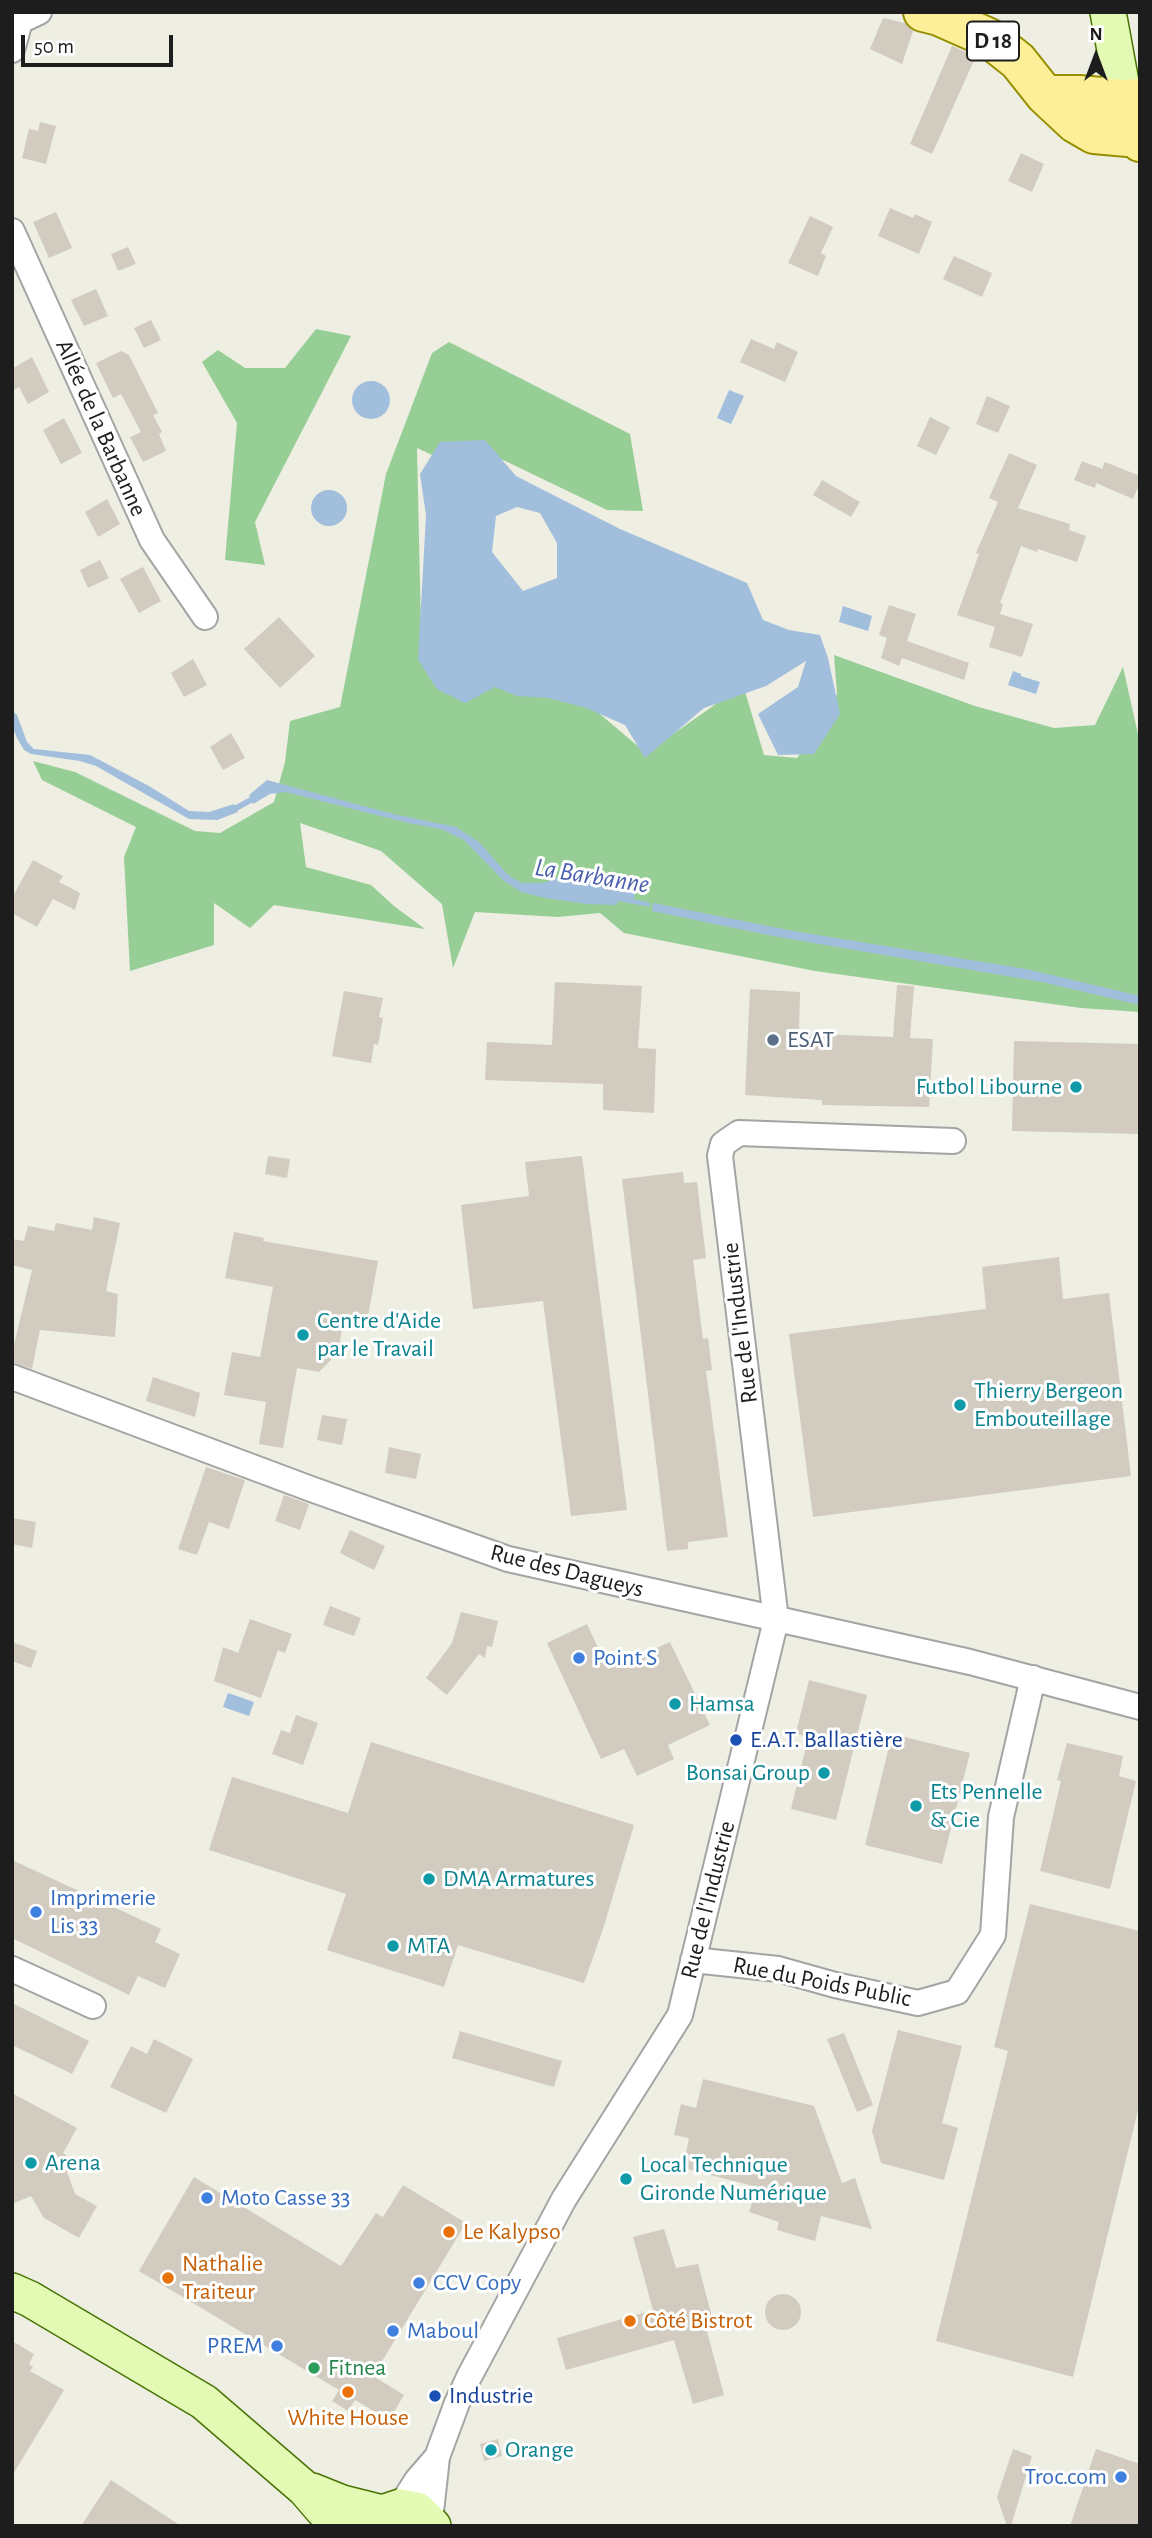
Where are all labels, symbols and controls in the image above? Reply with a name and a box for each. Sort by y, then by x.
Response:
scale bar [24,21,177,65]
north arrow [1061,21,1131,91]
road number: D 18 [967,22,1019,60]
text: N [1089,25,1103,44]
text: 50 m [34,36,74,57]
street label: Allée de la Barbanne [49,335,153,521]
water label: La Barbanne [533,852,651,900]
place label: ESAT [787,1026,834,1054]
marker: ESAT [765,1032,781,1048]
place label: Futbol Libourne [916,1073,1062,1101]
marker: Futbol Libourne [1068,1079,1084,1095]
street label: Rue de l'Industrie [716,1241,764,1405]
place label: Centre d'Aide par le Travail [317,1307,441,1363]
marker: Centre d'Aide par le Travail [295,1327,311,1343]
place label: Thierry Bergeon Embouteillage [974,1377,1123,1433]
marker: Thierry Bergeon Embouteillage [952,1397,968,1413]
street label: Rue des Dagueys [487,1538,647,1604]
place label: Point S [593,1644,657,1672]
marker: Point S [571,1650,587,1666]
place label: Hamsa [689,1690,755,1718]
marker: Hamsa [667,1696,683,1712]
place label: E.A.T. Ballastière [750,1726,903,1754]
marker: E.A.T. Ballastière [728,1732,744,1748]
place label: Bonsai Group [686,1759,810,1787]
marker: Bonsai Group [816,1765,832,1781]
place label: Ets Pennelle & Cie [930,1778,1043,1834]
marker: Ets Pennelle & Cie [908,1798,924,1814]
street label: Rue de l'Industrie [674,1818,742,1982]
place label: DMA Armatures [443,1865,594,1893]
marker: DMA Armatures [421,1871,437,1887]
place label: Imprimerie Lis 33 [50,1884,156,1940]
marker: Imprimerie Lis 33 [28,1904,44,1920]
place label: MTA [407,1932,450,1960]
marker: MTA [385,1938,401,1954]
street label: Rue du Poids Public [731,1951,913,2013]
place label: Arena [45,2149,101,2177]
place label: Local Technique Gironde Numérique [640,2151,827,2207]
marker: Arena [23,2155,39,2171]
marker: Local Technique Gironde Numérique [618,2171,634,2187]
place label: Moto Casse 33 [221,2184,350,2212]
marker: Moto Casse 33 [199,2190,215,2206]
place label: Le Kalypso [463,2218,561,2246]
marker: Le Kalypso [441,2224,457,2240]
place label: Nathalie Traiteur [182,2250,263,2306]
place label: CCV Copy [433,2269,521,2297]
marker: Nathalie Traiteur [160,2270,176,2286]
marker: CCV Copy [411,2275,427,2291]
place label: Côté Bistrot [644,2307,753,2335]
marker: Côté Bistrot [622,2313,638,2329]
place label: Maboul [407,2317,479,2345]
marker: Maboul [385,2323,401,2339]
place label: PREM [207,2332,263,2360]
marker: PREM [269,2338,285,2354]
place label: Fitnea [328,2354,386,2382]
marker: Fitnea [306,2360,322,2376]
place label: Industrie [449,2382,533,2410]
marker: White House [340,2384,356,2400]
marker: Industrie [427,2388,443,2404]
place label: White House [287,2404,409,2432]
place label: Orange [505,2436,574,2464]
marker: Orange [483,2442,499,2458]
place label: Troc.com [1024,2463,1107,2491]
marker: Troc.com [1113,2469,1129,2485]

